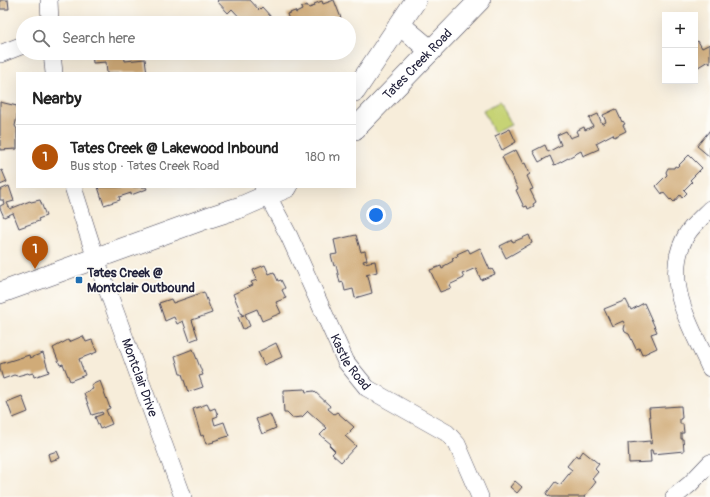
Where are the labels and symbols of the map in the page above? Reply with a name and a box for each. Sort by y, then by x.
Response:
street label: Tates Creek Road [380,25,456,103]
your location [366,205,386,225]
pin: 1 [22,236,48,269]
place label: Tates Creek @ Montclair Outbound [86,265,195,296]
marker: Tates Creek @ Montclair Outbound [74,275,84,285]
street label: Kastle Road [326,331,374,394]
street label: Montclair Drive [118,336,161,420]

